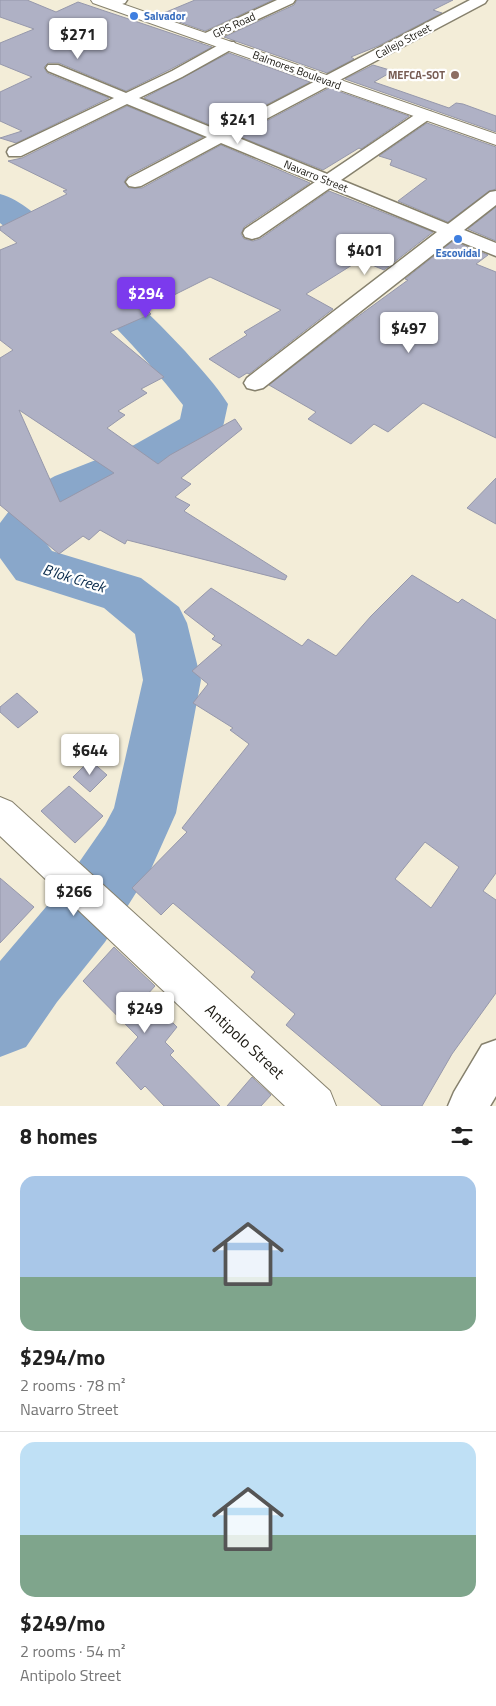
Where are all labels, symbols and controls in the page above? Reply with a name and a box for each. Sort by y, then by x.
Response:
place label: Salvador [144,8,186,24]
street label: GPS Road [210,8,258,42]
marker: Salvador [128,10,140,22]
pin: $271 [48,18,108,60]
street label: Callejo Street [372,20,434,62]
text: $271 [60,22,96,46]
street label: Balmores Boulevard [250,47,344,94]
place label: MEFCA-SOT [388,67,445,83]
marker: MEFCA-SOT [449,69,461,81]
pin: $241 [208,102,268,145]
text: $241 [220,107,256,131]
street label: Navarro Street [282,156,351,196]
marker: Escovidal [452,233,464,245]
pin: $401 [335,234,395,276]
text: $401 [347,238,383,262]
place label: Escovidal [436,245,480,261]
pin: $294 [116,276,176,319]
text: $294 [128,281,164,305]
pin: $497 [379,312,439,354]
text: $497 [391,316,427,340]
water label: B'lok Creek [40,558,110,599]
pin: $644 [60,734,120,776]
text: $644 [72,738,108,762]
pin: $266 [44,874,104,917]
text: $266 [56,879,92,903]
pin: $249 [115,992,175,1034]
text: $249 [127,996,163,1020]
street label: Antipolo Street [200,998,290,1084]
text: 8 homes [20,1120,97,1152]
icon: filters [448,1122,476,1150]
icon: home [203,1209,293,1299]
text: $294/mo [20,1341,105,1373]
text: 2 rooms · 78 m² [20,1373,125,1397]
text: Navarro Street [20,1397,118,1421]
icon: home [203,1474,293,1564]
text: $249/mo [20,1607,105,1639]
text: 2 rooms · 54 m² [20,1639,125,1663]
text: Antipolo Street [20,1663,121,1687]

